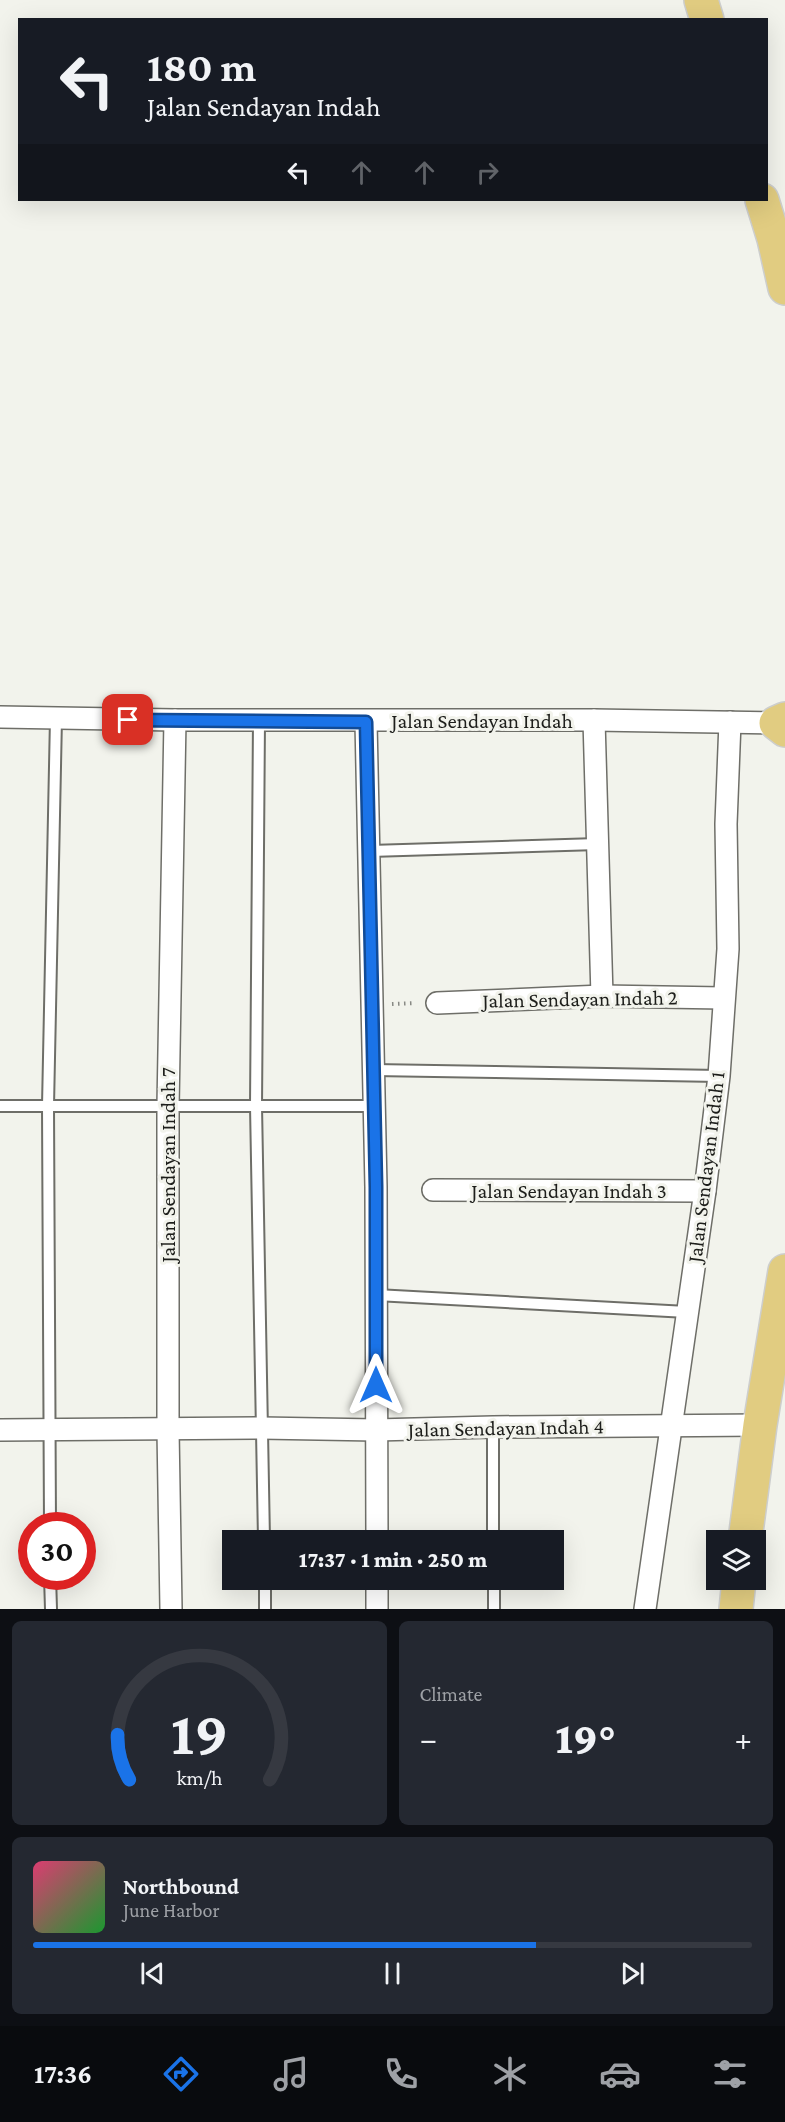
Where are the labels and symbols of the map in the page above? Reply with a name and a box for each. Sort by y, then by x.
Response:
pin [102,694,153,745]
street label: Jalan Sendayan Indah [389,709,573,733]
street label: Jalan Sendayan Indah 2 [480,985,678,1013]
street label: Jalan Sendayan Indah 7 [156,1067,180,1265]
street label: Jalan Sendayan Indah 1 [682,1070,730,1266]
street label: Jalan Sendayan Indah 3 [469,1179,667,1203]
position arrow [344,1353,408,1417]
street label: Jalan Sendayan Indah 4 [406,1414,604,1442]
speed limit sign: 30 [18,1512,96,1590]

